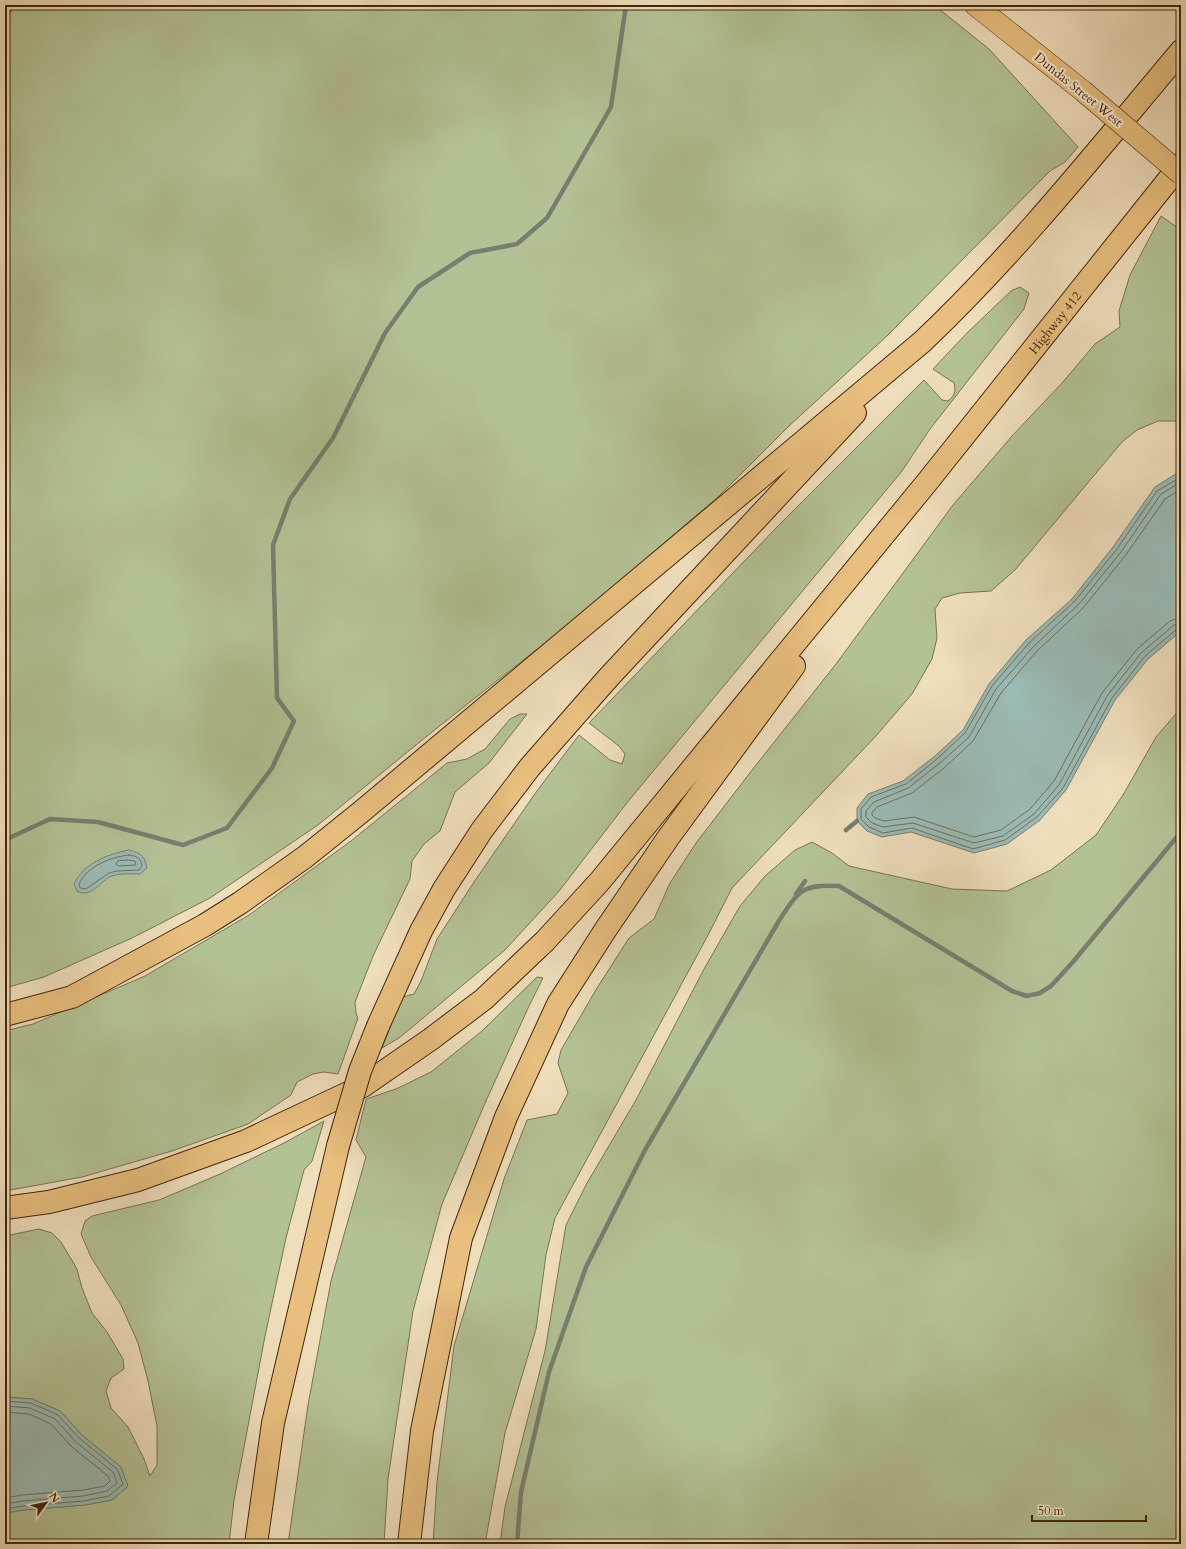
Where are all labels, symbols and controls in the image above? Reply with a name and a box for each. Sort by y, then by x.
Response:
street label: Dundas Street West [1030,48,1126,131]
street label: Highway 412 [1025,288,1086,358]
north arrow [26,1483,66,1523]
text: N [45,1490,63,1506]
scale bar [1032,1497,1146,1523]
text: 50 m [1038,1503,1065,1519]

